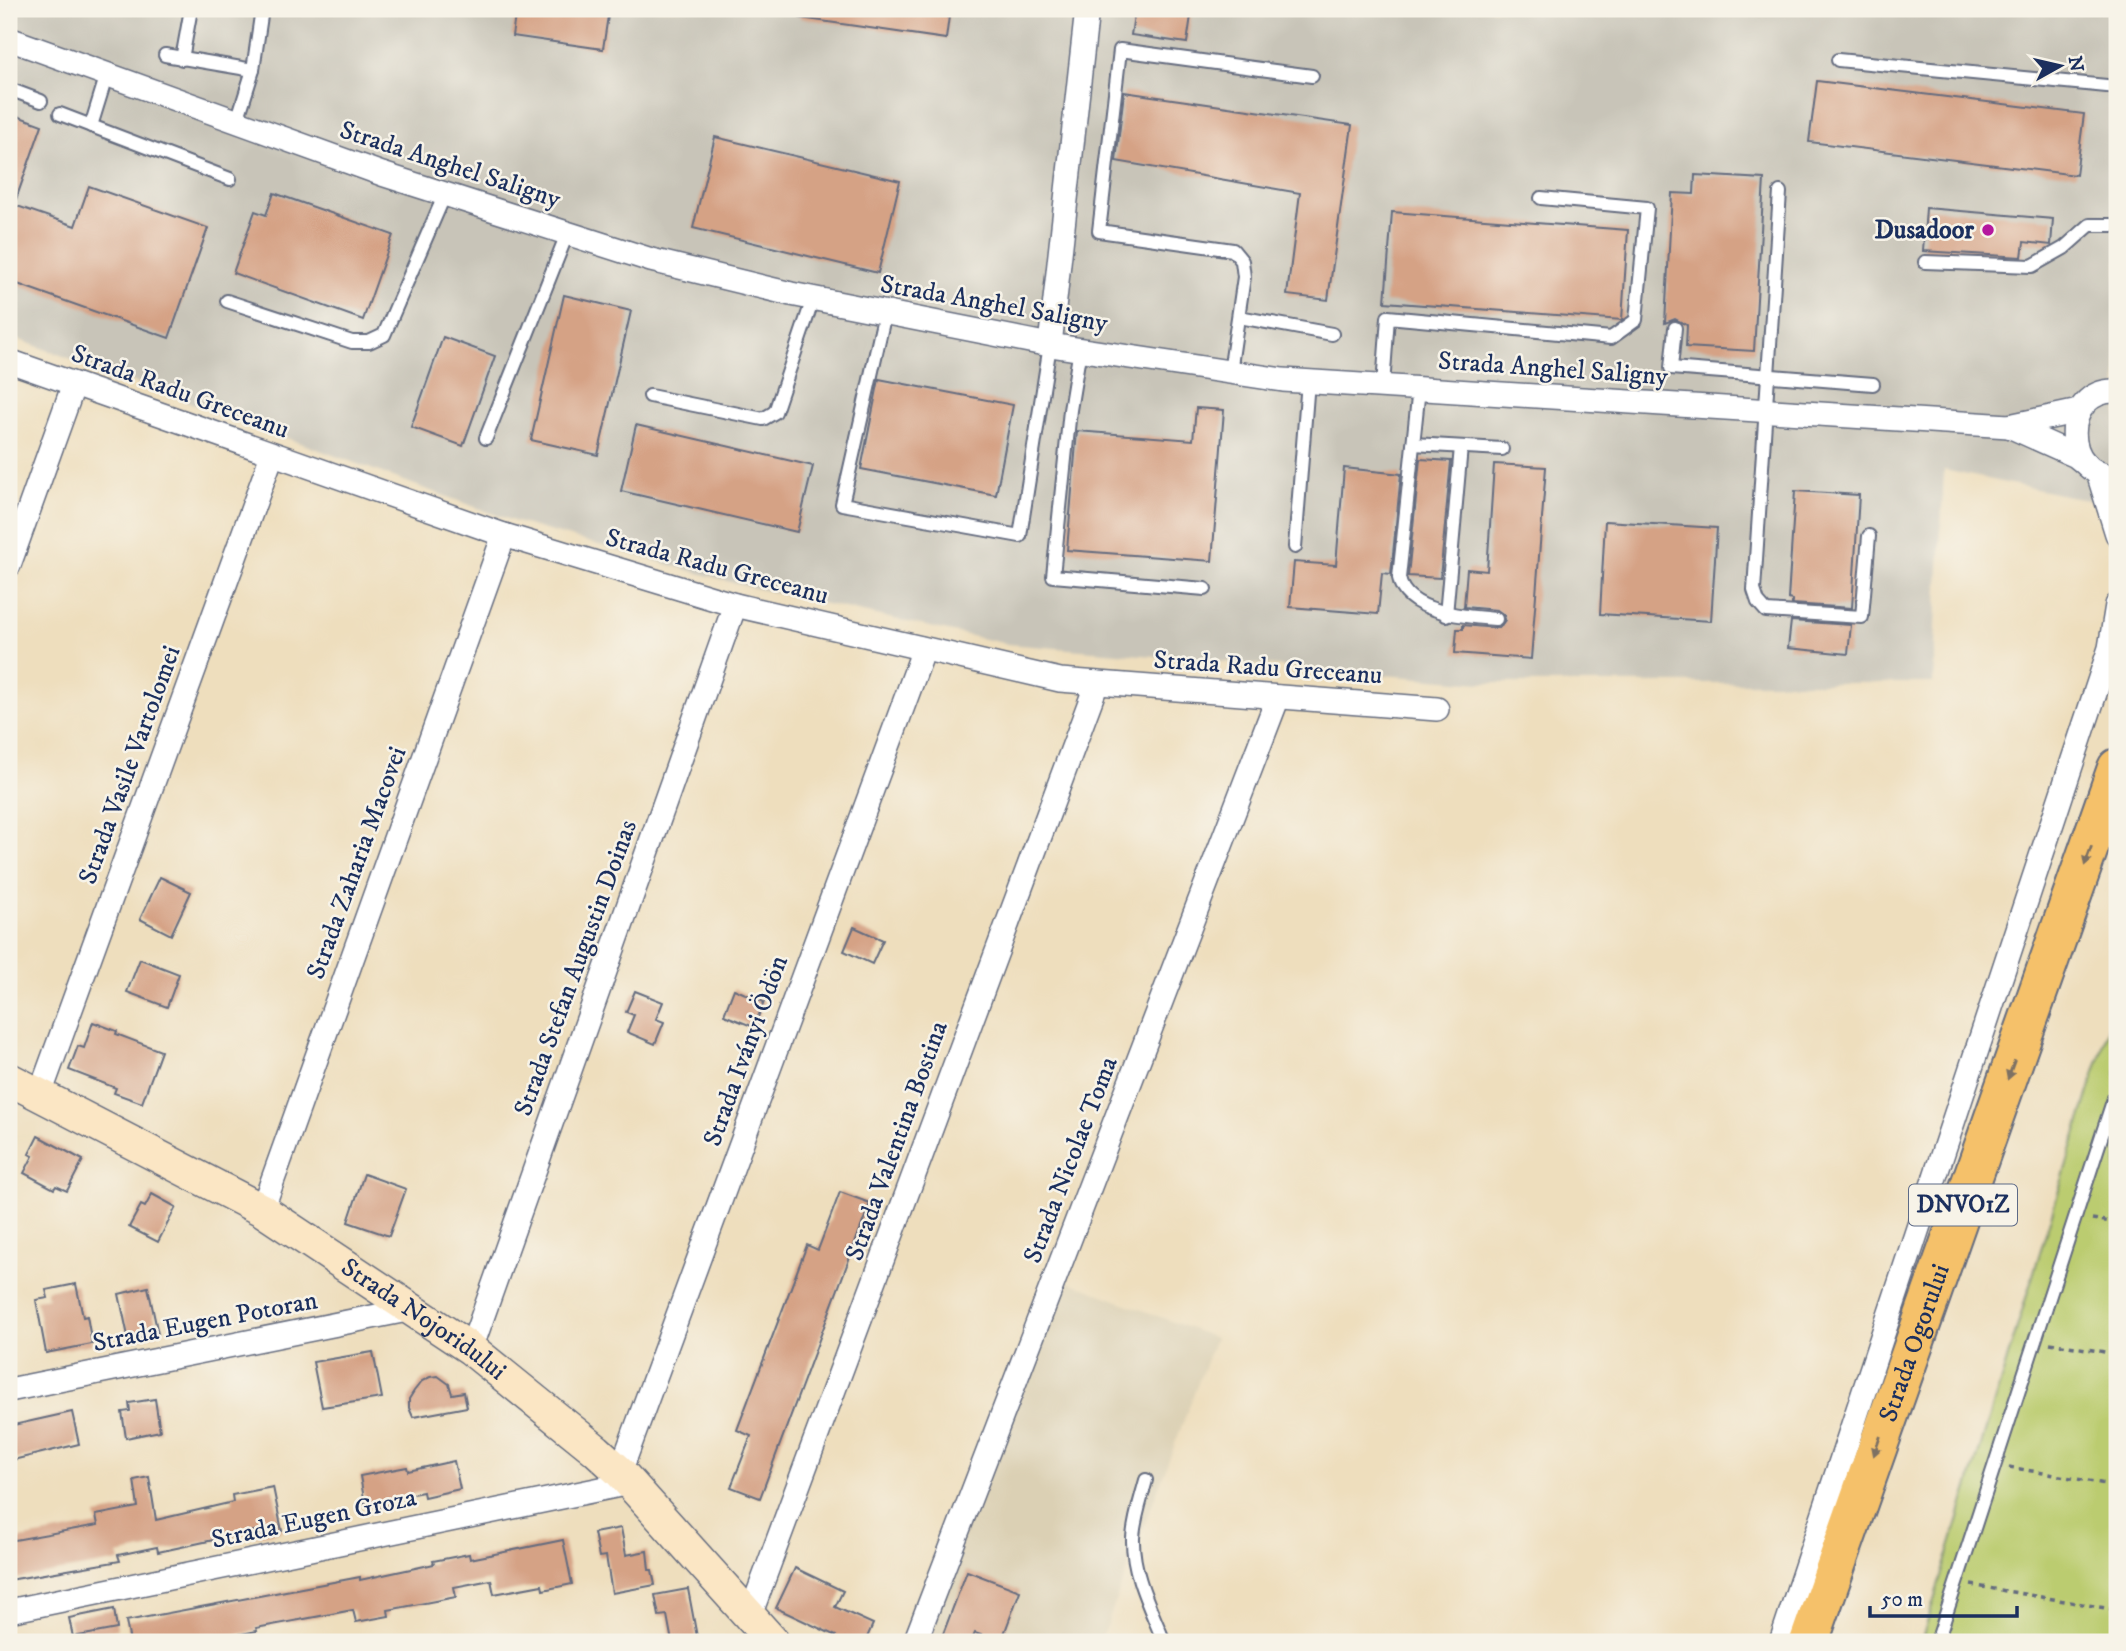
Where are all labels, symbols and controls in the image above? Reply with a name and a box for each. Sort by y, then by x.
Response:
north arrow [2024,32,2094,102]
text: N [2063,55,2088,74]
street label: Strada Anghel Saligny [335,114,565,216]
place label: Dusadoor [1874,214,1974,247]
marker: Dusadoor [1980,222,1996,238]
street label: Strada Anghel Saligny [878,268,1111,340]
street label: Strada Radu Greceanu [67,337,293,447]
street label: Strada Anghel Saligny [1437,345,1670,394]
street label: Strada Radu Greceanu [602,521,832,613]
street label: Strada Vasile Vartolomei [72,641,188,889]
street label: Strada Radu Greceanu [1152,644,1384,692]
street label: Strada Zaharia Macovei [300,742,414,984]
street label: Strada Stefan Augustin Doinas [507,815,645,1121]
one-way arrow [2082,846,2093,867]
street label: Strada Iványi Ödön [696,951,796,1151]
street label: Strada Valentina Bostina [838,1017,956,1265]
street label: Strada Nicolae Toma [1016,1052,1126,1268]
one-way arrow [2005,1060,2016,1081]
road number: DNVO1Z [1909,1184,2017,1226]
street label: Strada Nojoridului [335,1251,513,1388]
street label: Strada Ogorului [1871,1260,1957,1426]
street label: Strada Eugen Potoran [90,1284,321,1360]
one-way arrow [1871,1436,1882,1457]
street label: Strada Eugen Groza [209,1481,419,1557]
scale bar [1870,1574,2018,1618]
text: 50 m [1881,1587,1923,1613]

